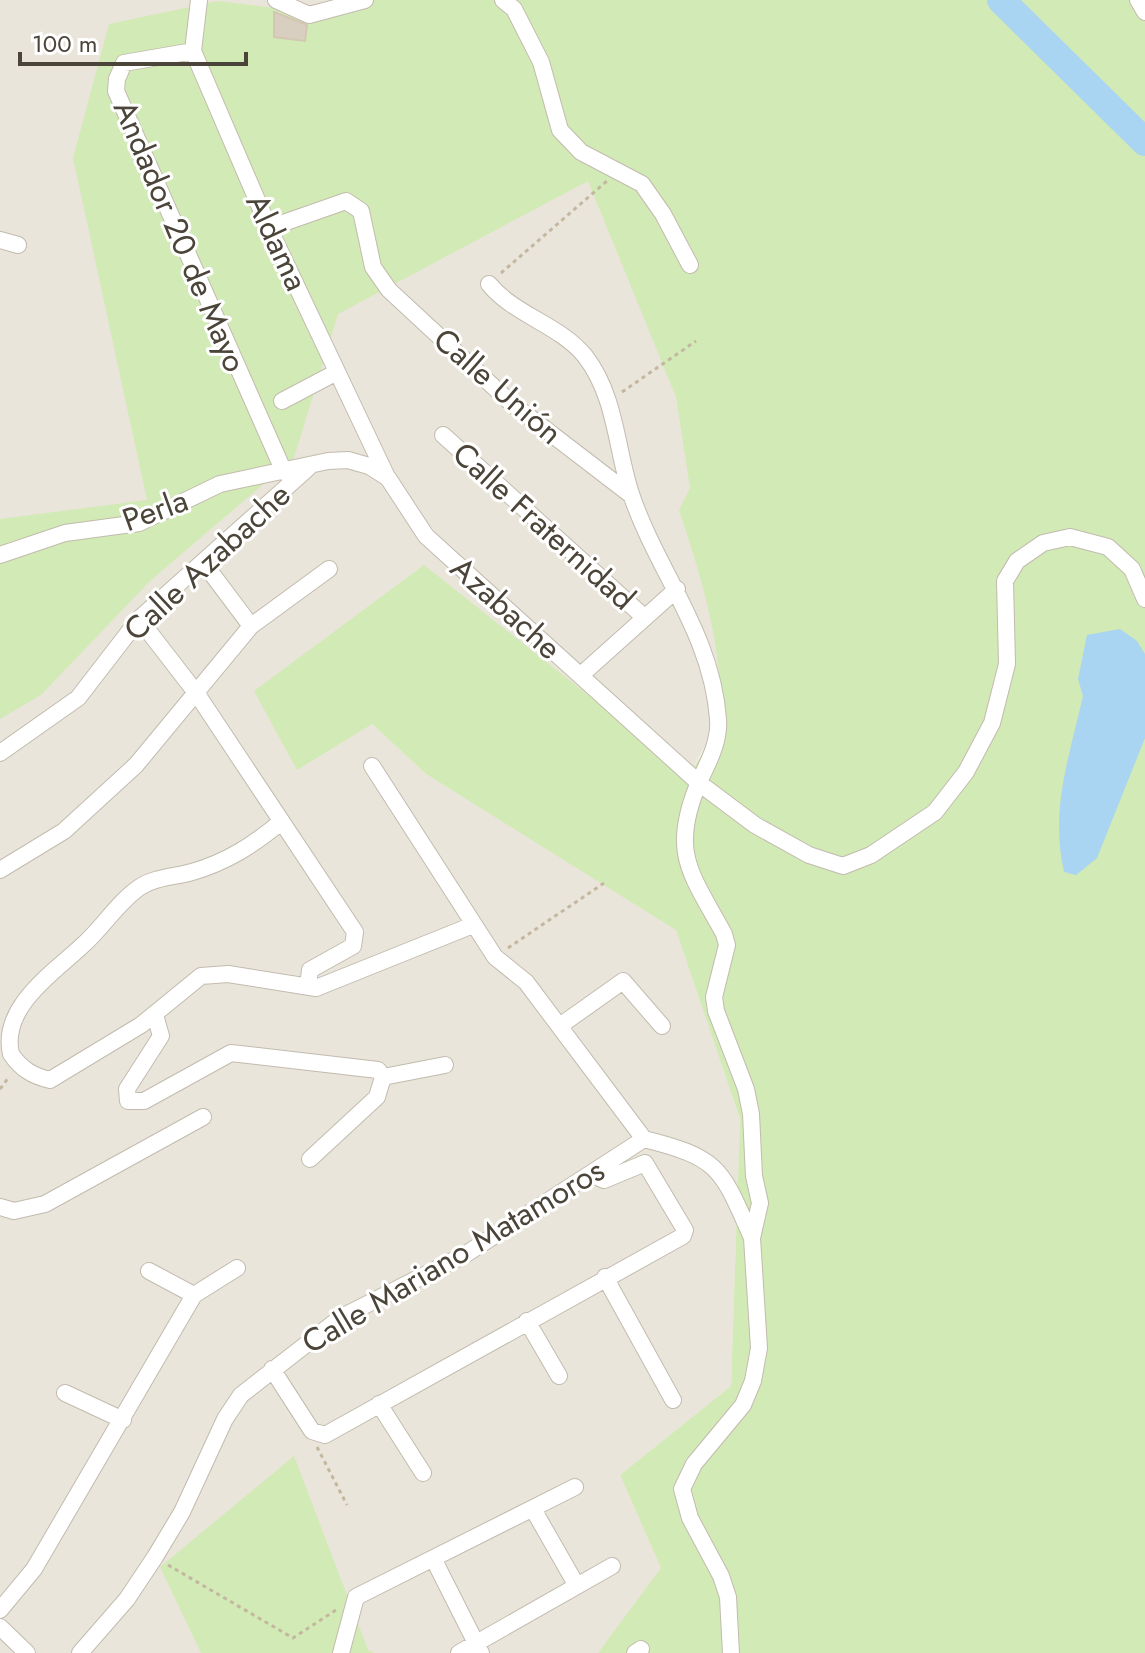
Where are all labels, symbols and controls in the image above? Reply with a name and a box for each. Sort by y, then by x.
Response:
scale bar [20,16,246,66]
text: 100 m [32,26,98,61]
street label: Andador 20 de Mayo [102,93,258,379]
street label: Aldama [235,186,319,298]
street label: Calle Unión [423,317,573,455]
street label: Calle Fraternidad [442,431,646,621]
street label: Calle Azabache [113,472,301,652]
street label: Perla [116,477,194,543]
street label: Azabache [440,546,572,670]
street label: Calle Mariano Matamoros [293,1147,613,1365]

